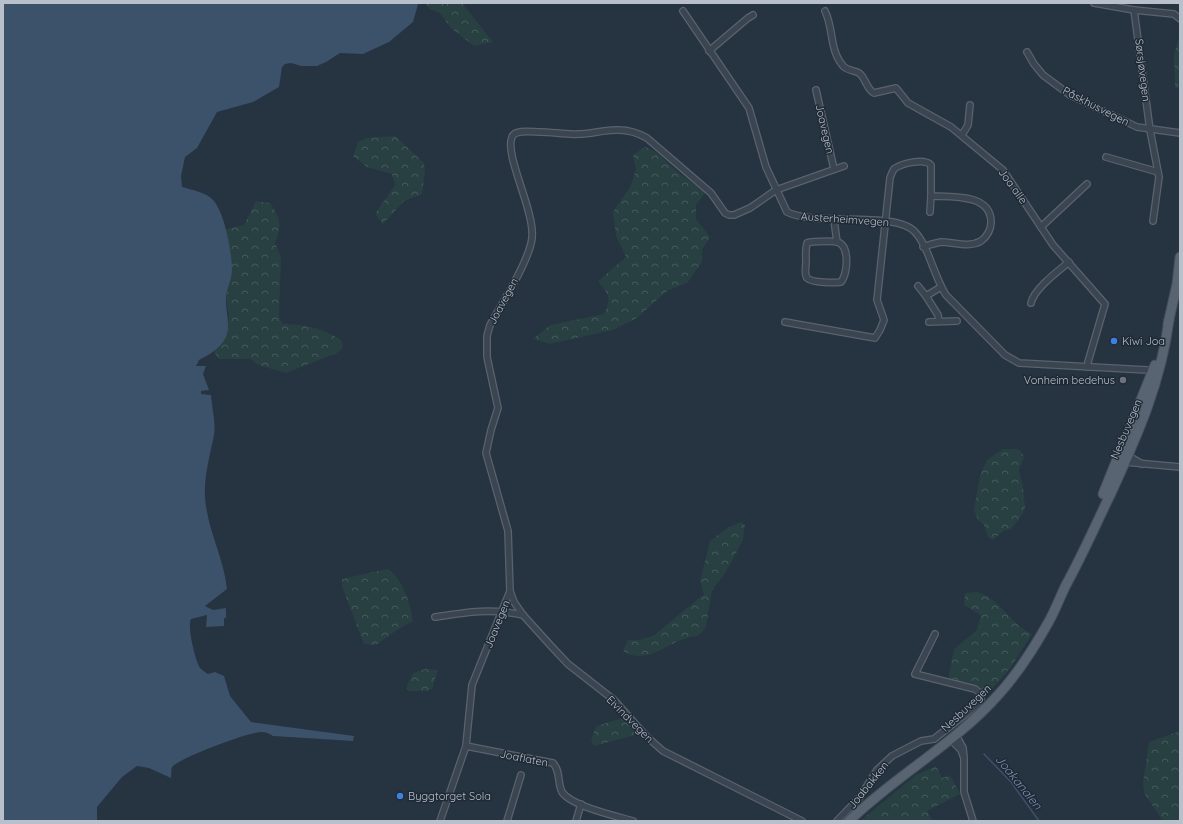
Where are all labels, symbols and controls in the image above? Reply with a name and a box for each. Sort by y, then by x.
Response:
street label: Sørsjøvegen [1132,38,1154,102]
street label: Påskhusvegen [1060,83,1132,129]
street label: Joavegen [812,103,838,155]
street label: Joa alle [995,166,1031,206]
street label: Austerheimvegen [800,209,890,229]
street label: Joavegen [485,275,521,327]
place label: Kiwi Joa [1122,334,1165,348]
marker: Kiwi Joa [1109,336,1119,346]
place label: Vonheim bedehus [1024,373,1115,387]
marker: Vonheim bedehus [1118,375,1128,385]
street label: Nesbuvegen [1107,397,1145,461]
street label: Joavegen [481,598,513,650]
street label: Nesbuvegen [938,681,994,735]
street label: Eivindvegen [604,693,656,745]
street label: Joaflaten [499,746,549,770]
water label: Joakanalen [993,752,1046,813]
street label: Joabakken [845,758,891,812]
place label: Byggtorget Sola [408,789,491,803]
marker: Byggtorget Sola [395,791,405,801]

